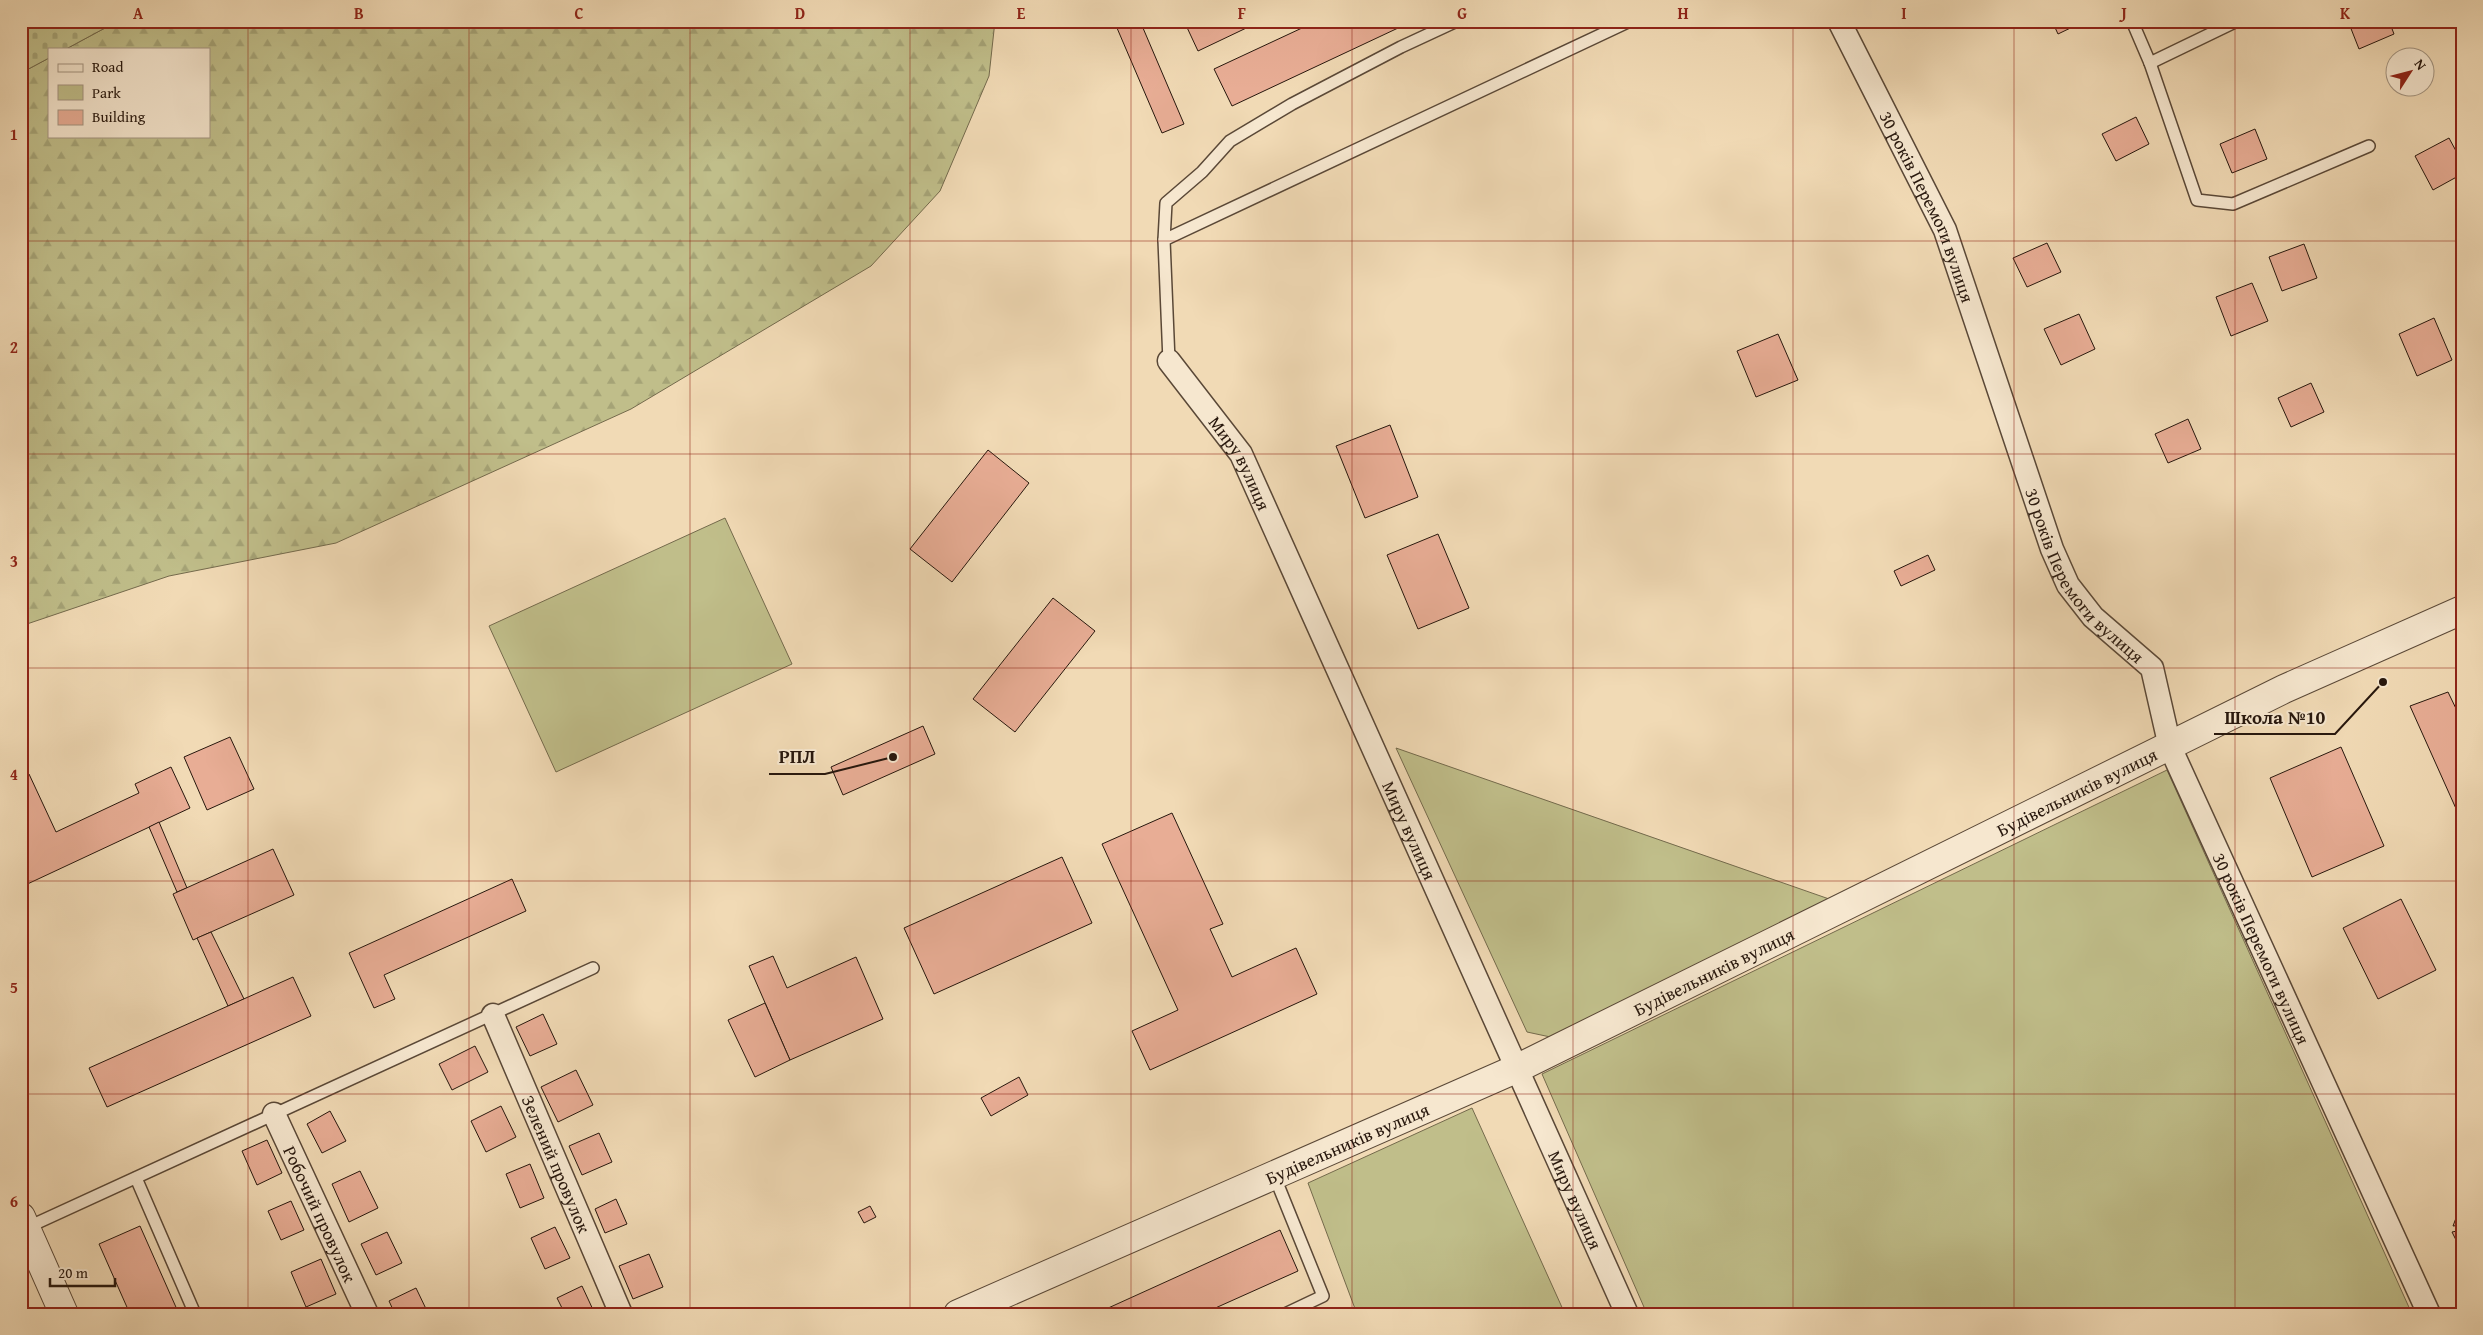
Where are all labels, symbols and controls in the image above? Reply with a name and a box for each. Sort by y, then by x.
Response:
text: A [133,1,144,25]
text: B [354,1,364,25]
text: C [574,1,584,25]
text: D [795,1,805,25]
text: E [1017,1,1026,25]
text: F [1238,1,1246,25]
text: G [1457,1,1467,25]
text: H [1677,1,1689,25]
text: I [1901,1,1907,25]
text: J [2118,1,2127,25]
text: K [2340,1,2351,25]
legend [48,48,210,138]
north arrow [2386,48,2436,98]
text: N [2410,55,2432,75]
text: Road [92,56,123,77]
text: Park [92,82,121,103]
text: Building [92,106,146,127]
street label: 30 років Перемоги вулиця [1873,106,1982,306]
text: 1 [10,122,18,146]
text: 2 [10,335,18,359]
street label: Миру вулиця [1203,410,1278,514]
street label: 30 років Перемоги вулиця [2019,484,2150,669]
text: 3 [10,549,18,573]
callout: Школа №10 [2214,700,2335,734]
text: Школа №10 [2225,703,2326,731]
callout: РПЛ [769,740,825,774]
street label: Будівельників вулиця [1992,740,2162,843]
text: РПЛ [779,742,816,770]
text: 4 [10,762,18,786]
street label: Миру вулиця [1376,776,1444,884]
street label: 30 років Перемоги вулиця [2206,848,2317,1048]
street label: Будівельників вулиця [1629,920,1799,1022]
text: 5 [10,975,18,999]
street label: Зелений провулок [515,1091,598,1238]
street label: Будівельників вулиця [1261,1095,1433,1191]
street label: Робочий провулок [277,1141,364,1287]
street label: Миру вулиця [1542,1146,1610,1253]
text: 6 [10,1189,18,1213]
scale bar [50,1255,115,1287]
text: 20 m [58,1262,89,1283]

